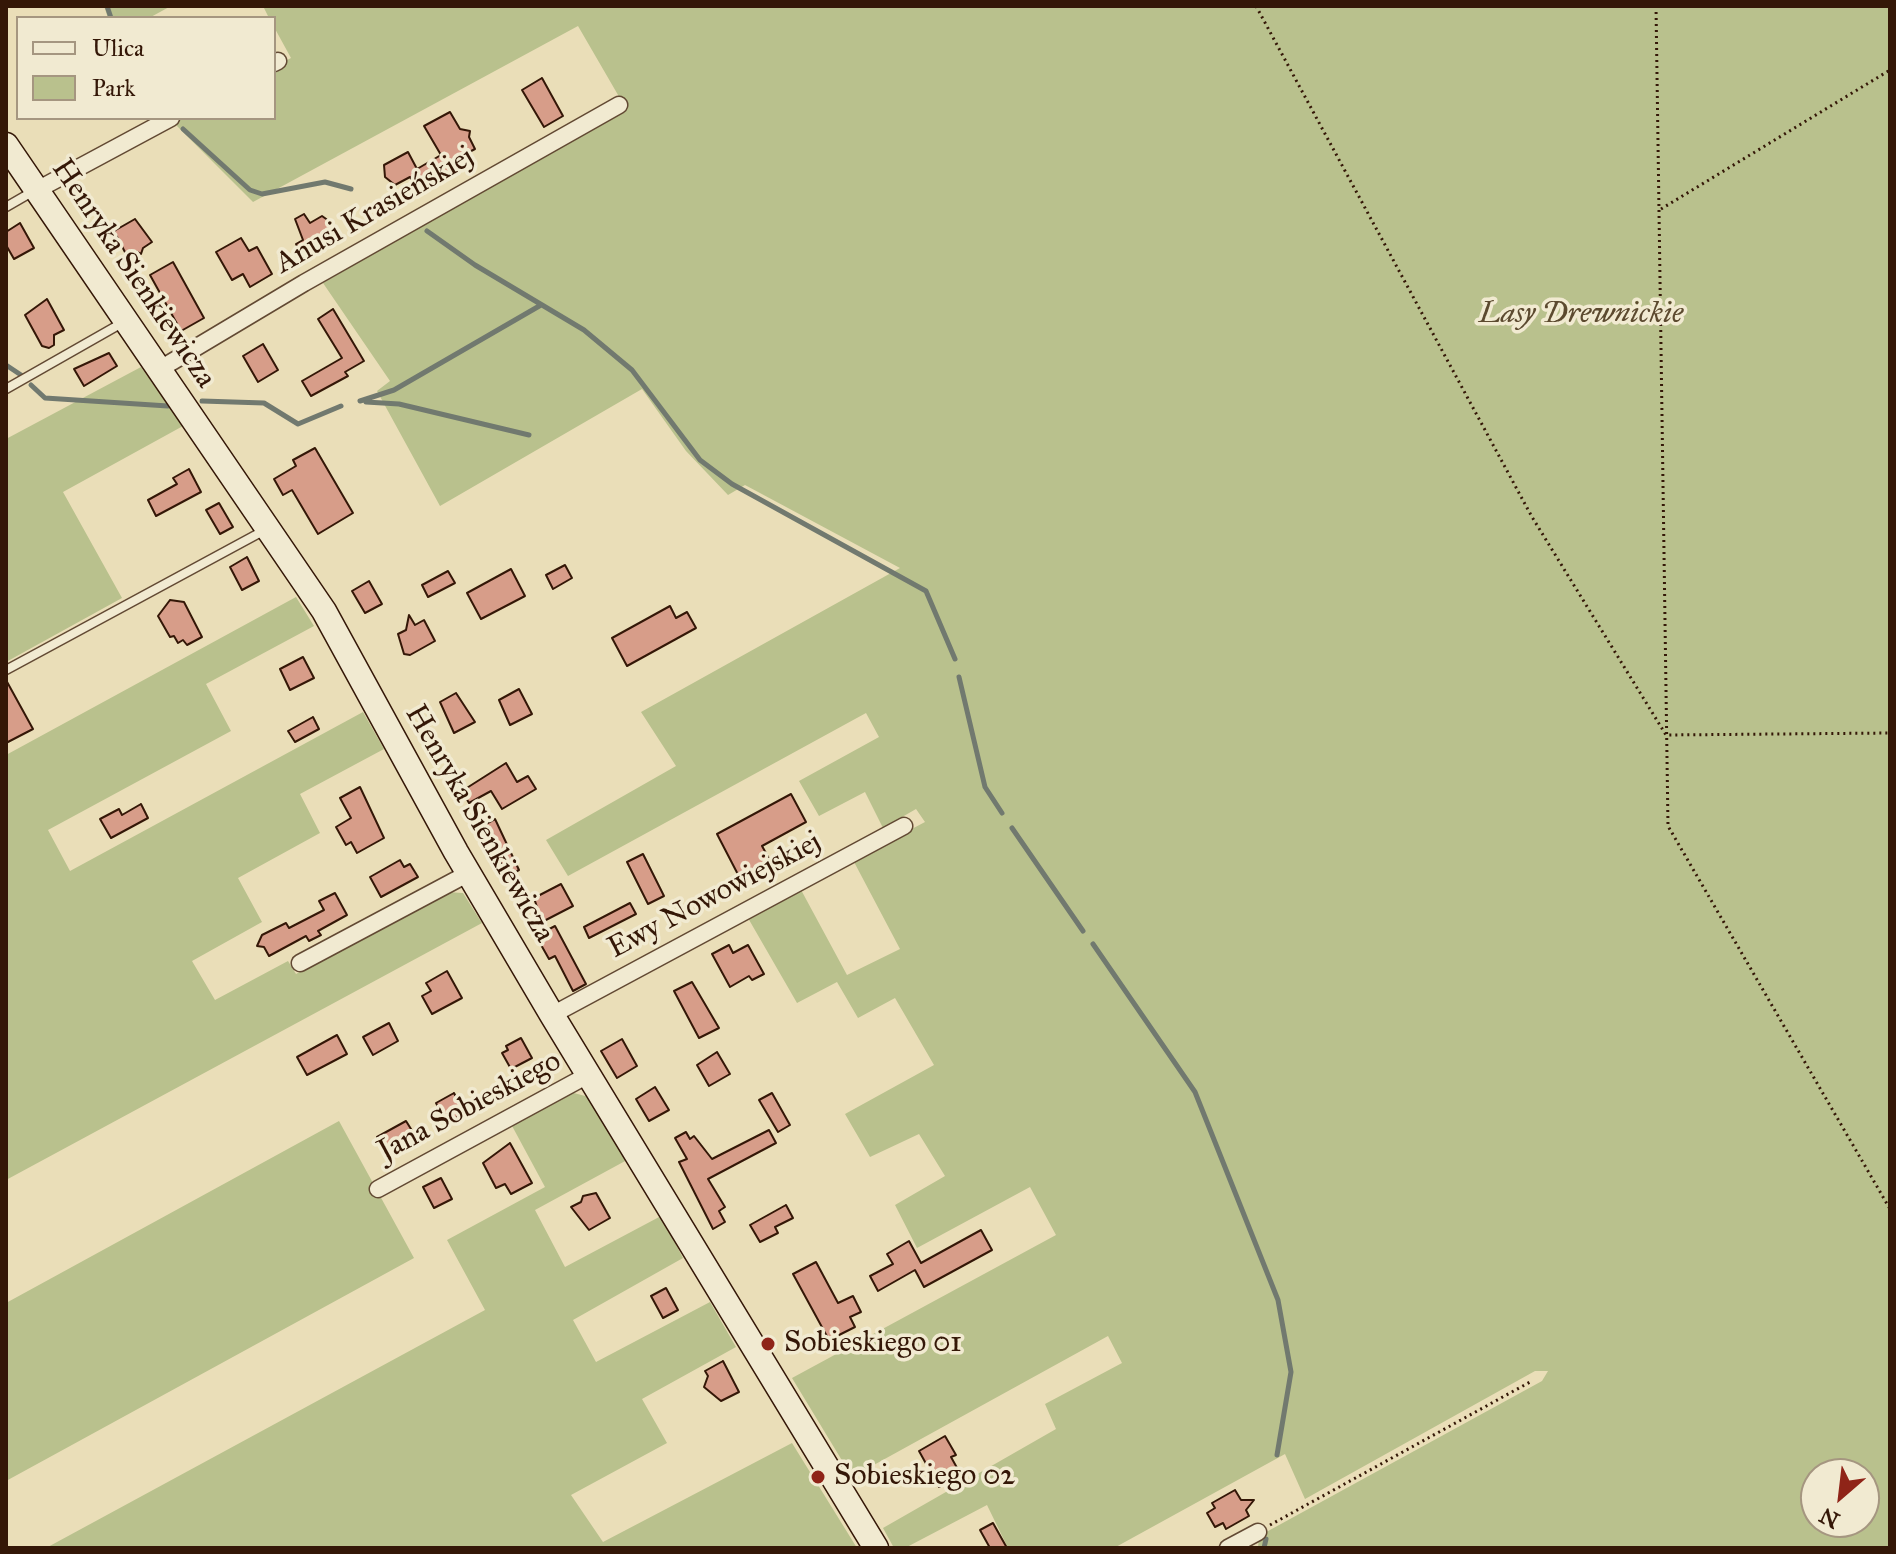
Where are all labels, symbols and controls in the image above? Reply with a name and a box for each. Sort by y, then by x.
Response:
legend [16,16,276,120]
text: Ulica [92,33,144,63]
text: Park [92,73,135,103]
street label: Anusi Krasieńskiej [269,140,481,282]
street label: Henryka Sienkiewicza [43,153,223,395]
park label: Lasy Drewnickie [1479,297,1683,333]
street label: Henryka Sienkiewicza [396,699,562,949]
street label: Ewy Nowowiejskiej [602,825,828,967]
street label: Jana Sobieskiego [372,1044,568,1170]
place label: Sobieskiego 01 [784,1326,962,1362]
marker: Sobieskiego 01 [759,1335,777,1353]
north arrow [1800,1458,1880,1538]
place label: Sobieskiego 02 [834,1459,1015,1495]
marker: Sobieskiego 02 [809,1468,827,1486]
text: N [1815,1502,1844,1534]

